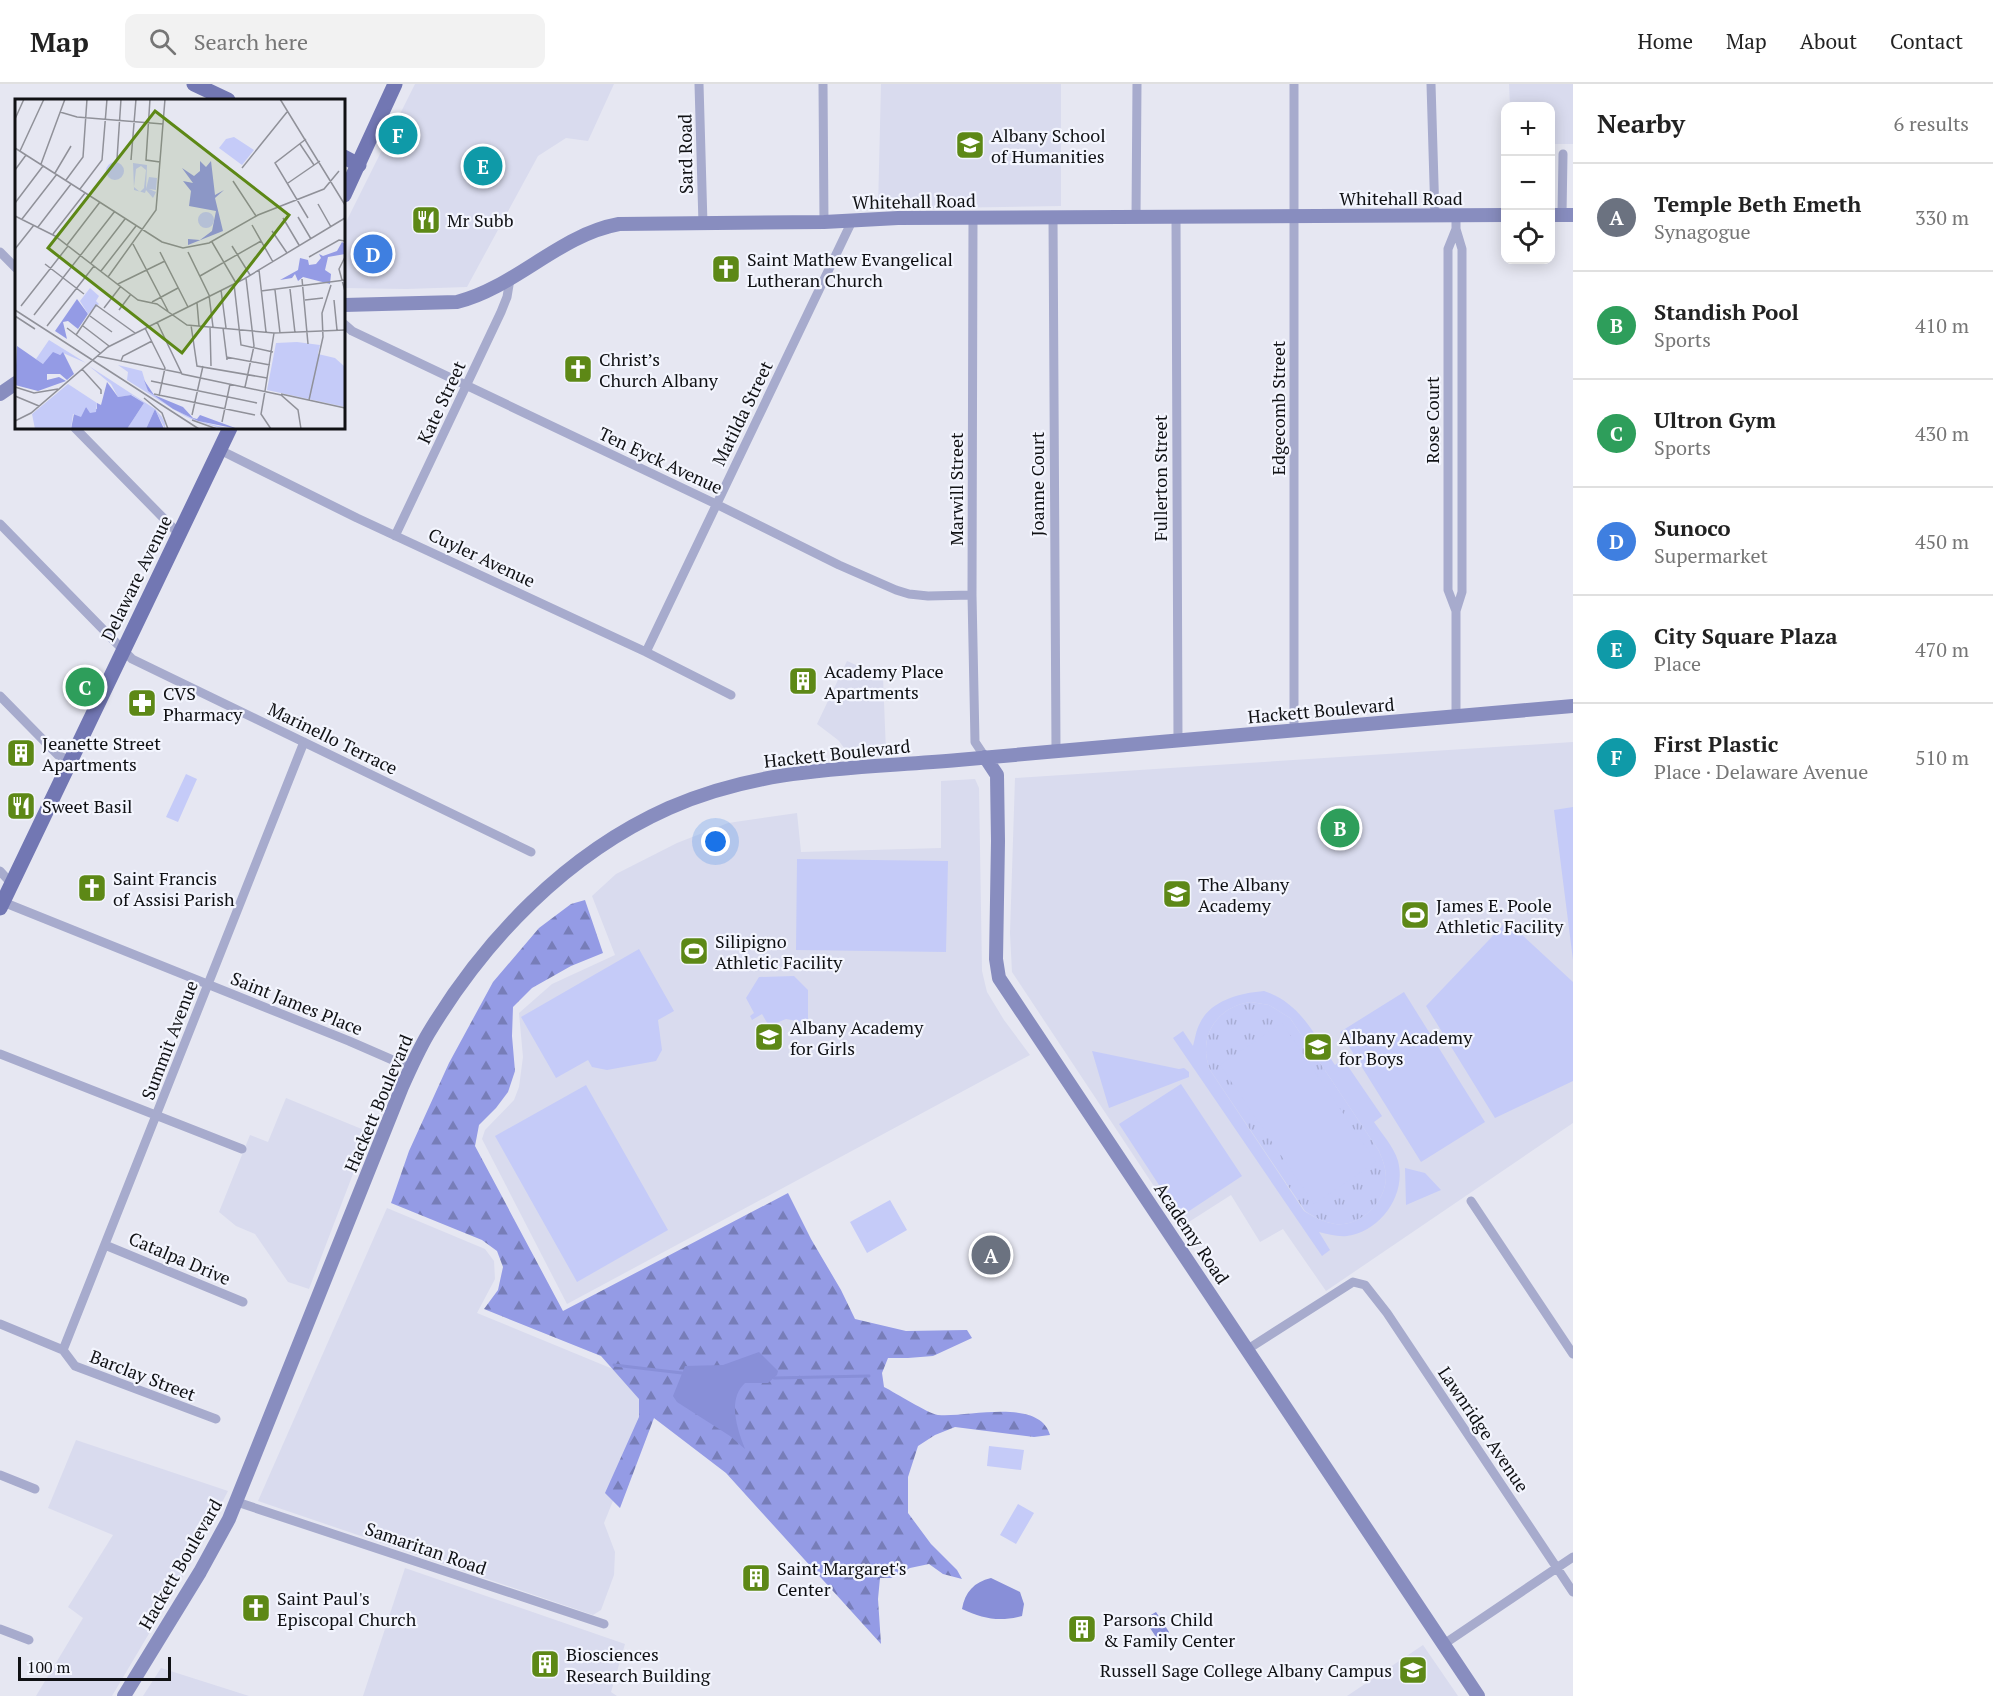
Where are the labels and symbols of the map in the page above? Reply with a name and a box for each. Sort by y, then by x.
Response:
inset map [15,99,345,429]
pin: F [378,112,418,158]
street label: Sard Road [672,114,698,194]
place label: Albany School of Humanities [991,123,1106,168]
school or university icon: Albany School of Humanities [954,129,986,161]
pin: E [464,144,502,188]
street label: Whitehall Road [1339,186,1463,210]
street label: Whitehall Road [852,188,976,214]
restaurant icon: Mr Subb [410,204,442,236]
place label: Mr Subb [447,208,514,232]
pin: D [354,232,392,276]
place label: Saint Mathew Evangelical Lutheran Church [747,247,953,292]
church icon: Saint Mathew Evangelical Lutheran Church [710,253,742,285]
street label: Edgecomb Street [1266,340,1290,475]
place label: Christ’s Church Albany [599,347,719,392]
church icon: Christ’s Church Albany [562,353,594,385]
street label: Kate Street [411,356,471,447]
street label: Matilda Street [706,356,778,469]
street label: Rose Court [1420,376,1444,464]
street label: Fullerton Street [1148,414,1172,541]
street label: Ten Eyck Avenue [595,421,727,499]
street label: Joanne Court [1025,431,1049,537]
street label: Marwill Street [944,432,968,546]
street label: Delaware Avenue [95,511,177,645]
street label: Cuyler Avenue [425,522,539,592]
place label: Academy Place Apartments [824,659,944,704]
pin: C [66,664,104,710]
building icon: Academy Place Apartments [787,665,819,697]
place label: CVS Pharmacy [163,681,243,726]
pharmacy icon: CVS Pharmacy [126,687,158,719]
street label: Hackett Boulevard [1247,692,1395,728]
street label: Marinello Terrace [264,696,402,780]
place label: Jeanette Street Apartments [42,731,161,776]
street label: Hackett Boulevard [763,733,911,773]
building icon: Jeanette Street Apartments [5,737,37,769]
restaurant icon: Sweet Basil [5,790,37,822]
place label: Sweet Basil [42,794,133,818]
pin: B [1320,806,1360,850]
your location [701,827,730,856]
place label: Saint Francis of Assisi Parish [113,866,235,911]
church icon: Saint Francis of Assisi Parish [76,872,108,904]
place label: The Albany Academy [1198,872,1290,917]
school or university icon: The Albany Academy [1161,878,1193,910]
place label: James E. Poole Athletic Facility [1436,893,1564,938]
sports icon: James E. Poole Athletic Facility [1399,899,1431,931]
place label: Silipigno Athletic Facility [715,929,843,974]
sports icon: Silipigno Athletic Facility [678,935,710,967]
street label: Saint James Place [227,966,367,1040]
street label: Summit Avenue [135,977,203,1103]
place label: Albany Academy for Girls [790,1015,924,1060]
school or university icon: Albany Academy for Girls [753,1021,785,1053]
place label: Albany Academy for Boys [1339,1025,1473,1070]
street label: Hackett Boulevard [338,1031,418,1175]
school or university icon: Albany Academy for Boys [1302,1031,1334,1063]
street label: Academy Road [1149,1178,1235,1288]
street label: Catalpa Drive [125,1226,235,1290]
pin: A [972,1232,1010,1278]
street label: Barclay Street [87,1344,200,1406]
street label: Lawnridge Avenue [1433,1362,1535,1496]
street label: Hackett Boulevard [133,1494,227,1634]
street label: Samaritan Road [362,1516,490,1580]
place label: Saint Margaret's Center [777,1556,907,1601]
building icon: Saint Margaret's Center [740,1562,772,1594]
place label: Saint Paul's Episcopal Church [277,1586,417,1631]
church icon: Saint Paul's Episcopal Church [240,1592,272,1624]
place label: Parsons Child & Family Center [1103,1607,1235,1652]
building icon: Parsons Child & Family Center [1066,1613,1098,1645]
place label: Biosciences Research Building [566,1642,711,1687]
building icon: Biosciences Research Building [529,1648,561,1680]
scale bar [18,1654,171,1682]
school or university icon: Russell Sage College Albany Campus [1397,1654,1429,1686]
place label: Russell Sage College Albany Campus [1100,1658,1392,1682]

